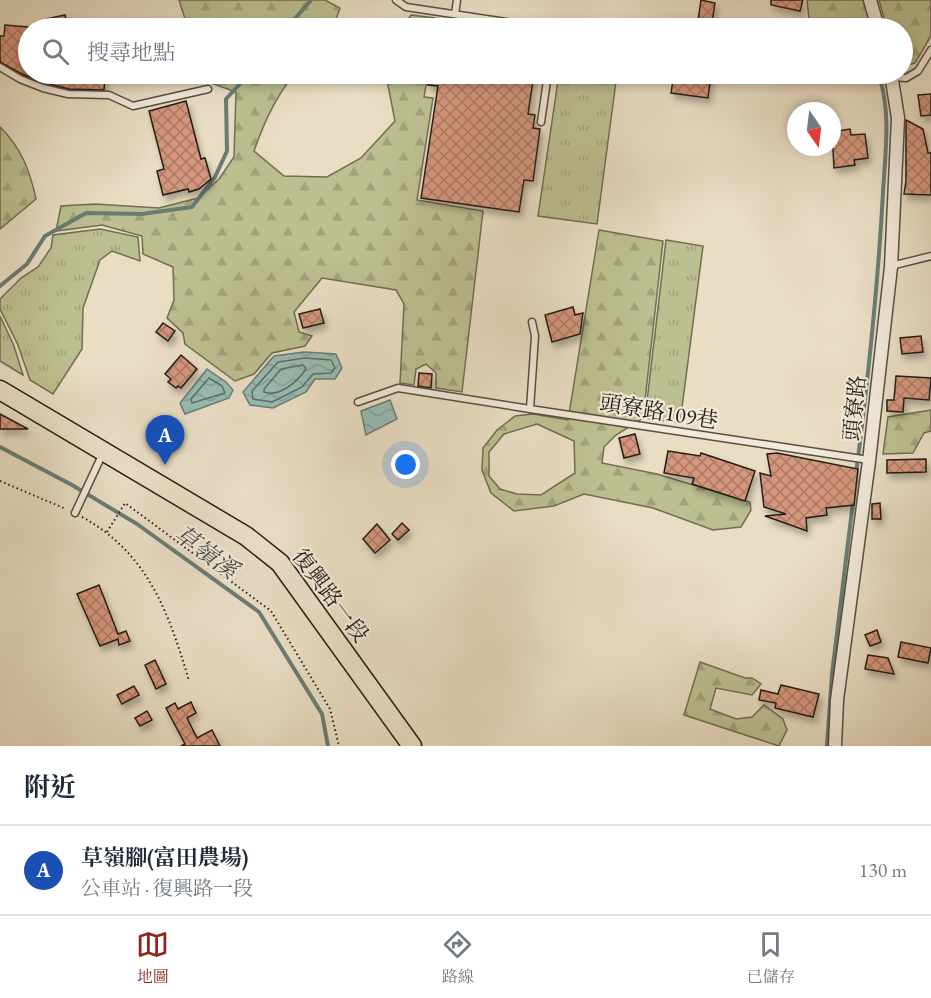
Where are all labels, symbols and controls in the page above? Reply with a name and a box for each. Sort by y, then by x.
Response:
search box [18,18,913,84]
icon: search [39,35,72,68]
text: 搜尋地點 [87,38,175,67]
north arrow [787,102,841,156]
street label: 頭寮路 [837,374,872,442]
street label: 頭寮路109巷 [598,388,720,435]
pin: A [146,416,184,465]
your location [391,450,420,479]
water label: 草嶺溪 [168,518,247,587]
street label: 復興路一段 [286,543,375,648]
text: 附近 [24,770,76,804]
text: 草嶺腳(富田農場) [81,843,248,872]
text: A [36,857,51,883]
text: 130 m [859,857,907,883]
text: 公車站 · 復興路一段 [81,875,253,901]
tab: 地圖 [136,928,169,987]
tab: 路線 [441,928,474,987]
tab: 已儲存 [747,928,795,987]

